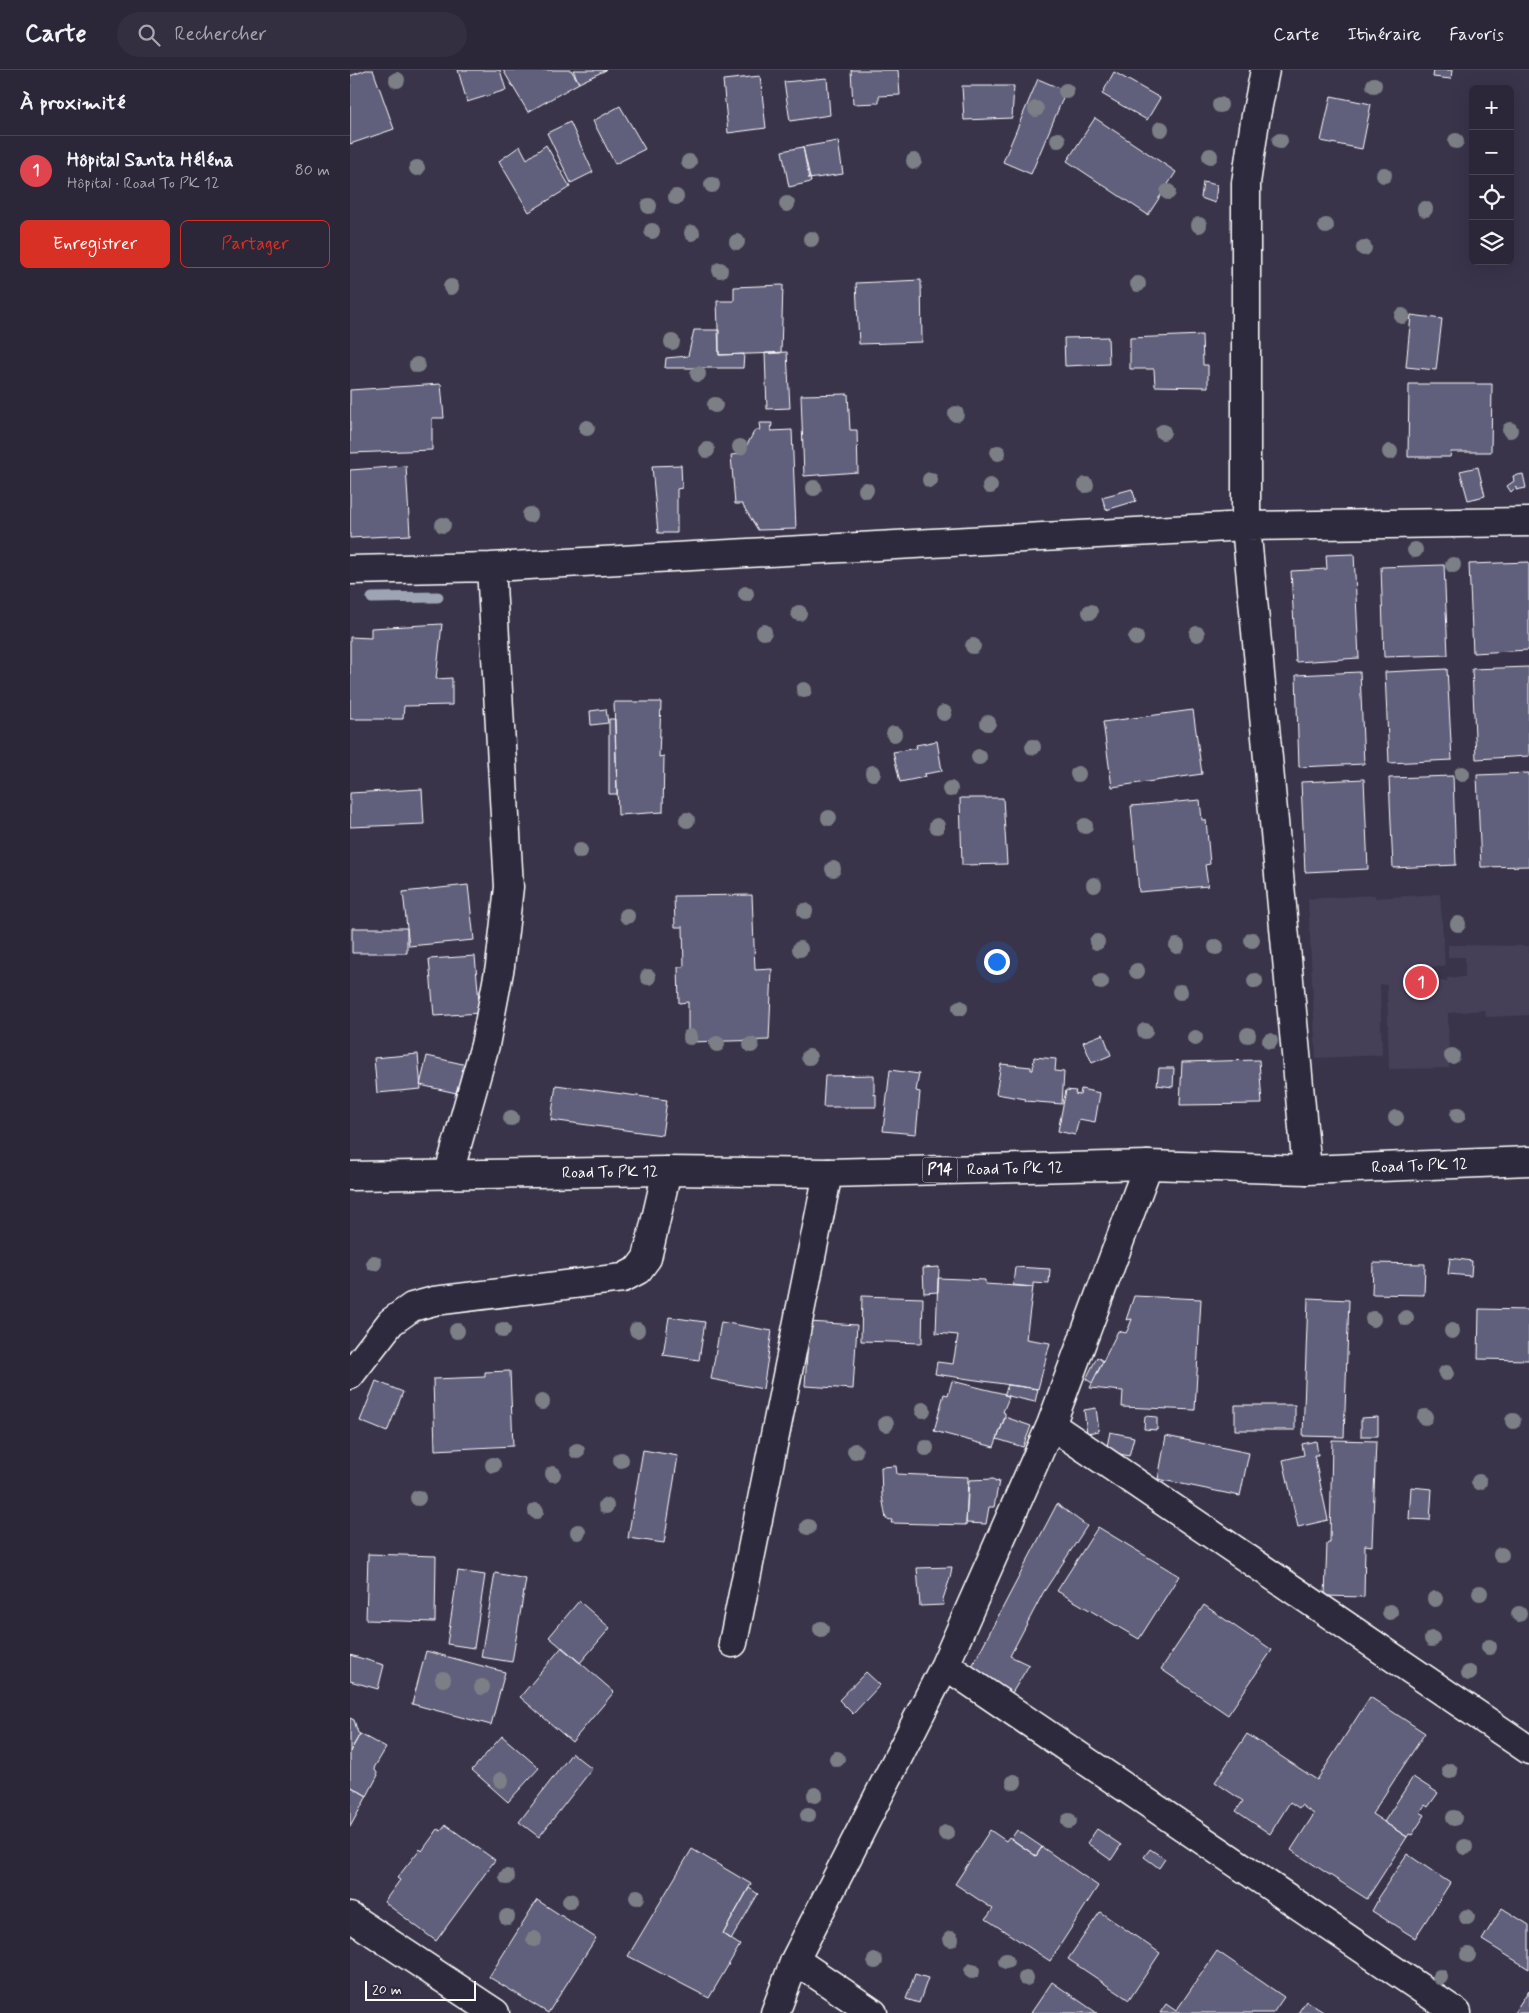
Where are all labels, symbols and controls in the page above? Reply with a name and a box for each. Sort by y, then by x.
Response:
search box [117,12,467,57]
text: Carte [25,19,87,50]
icon: search [135,21,163,49]
text: Rechercher [175,22,267,47]
text: Carte [1273,23,1319,47]
text: Itinéraire [1347,23,1421,47]
text: Favoris [1449,23,1504,47]
map controls [1469,85,1514,265]
button: + [1469,85,1514,130]
text: À proximité [20,89,126,117]
button: − [1469,130,1514,175]
text: Hôpital Santa Héléna [67,148,234,173]
text: 1 [32,160,40,181]
text: 80 m [295,160,330,181]
text: Hôpital · Road To PK 12 [67,173,219,194]
button: locate [1469,175,1514,220]
button: Enregistrer [20,220,170,268]
button: Partager [180,220,330,268]
button: layers [1469,220,1514,265]
your location [984,949,1010,975]
pin: 1 [1405,963,1437,1001]
street label: Road To PK 12 [1371,1153,1468,1178]
street label: Road To PK 12 [967,1157,1063,1180]
road number: P14 [922,1158,958,1182]
street label: Road To PK 12 [562,1161,658,1183]
scale bar [365,1978,476,2001]
text: 20 m [372,1981,402,1999]

